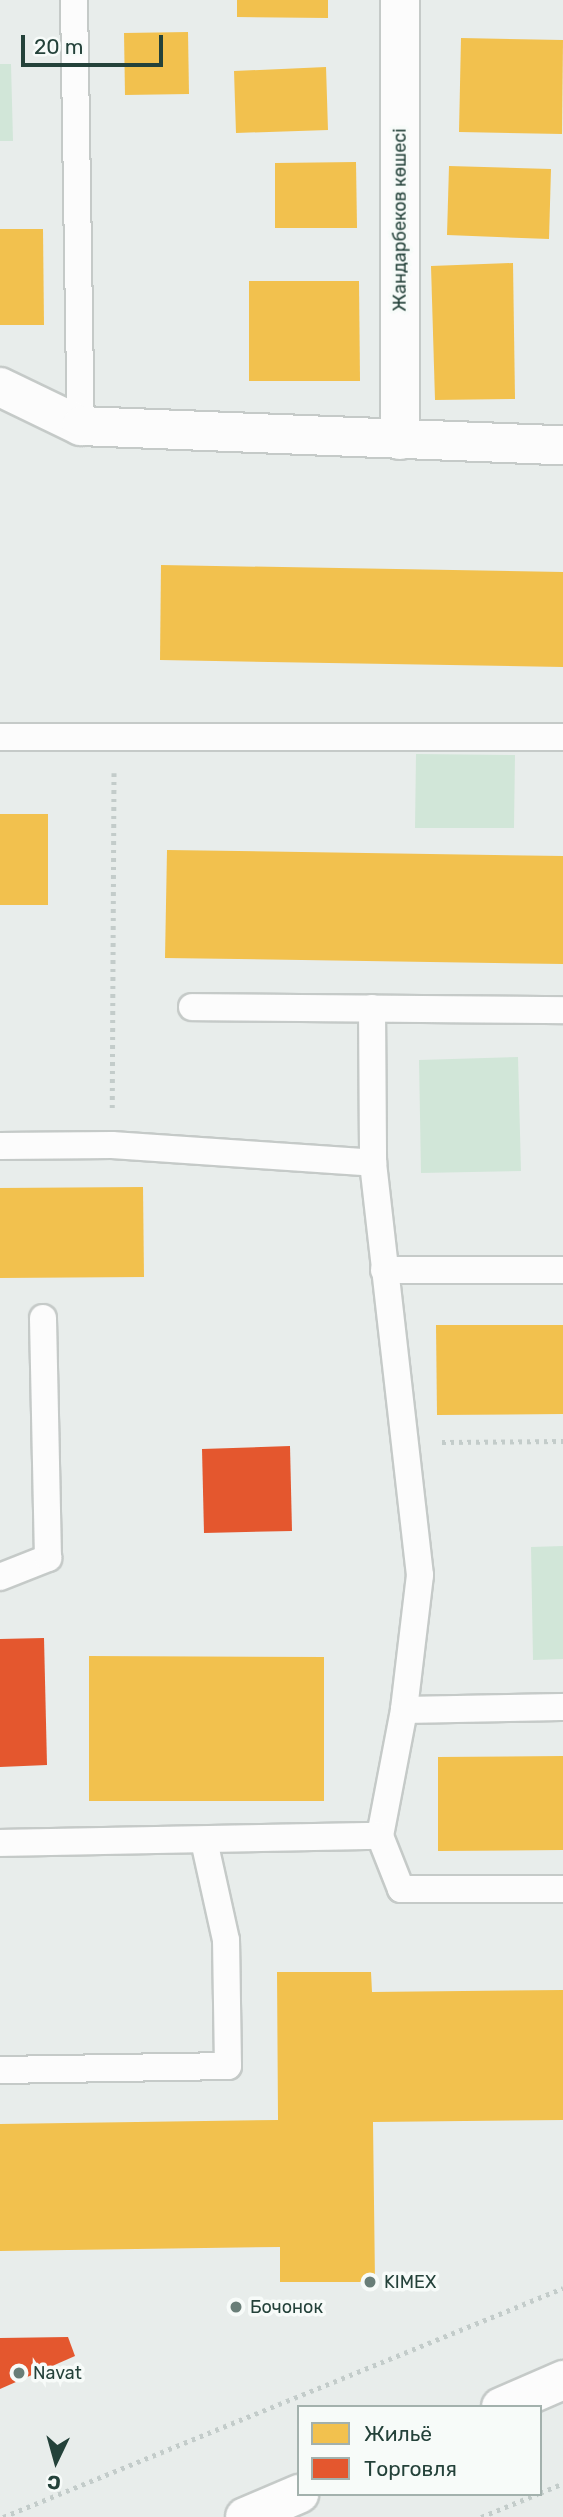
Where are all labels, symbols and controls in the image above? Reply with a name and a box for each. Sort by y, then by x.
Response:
scale bar [24,21,166,65]
text: 20 m [34,34,83,59]
street label: Жандарбеков көшесі [389,128,411,312]
place label: KIMEX [384,2271,436,2293]
marker: KIMEX [362,2274,378,2290]
place label: Бочонок [250,2296,323,2318]
marker: Бочонок [228,2299,244,2315]
place label: Navat [33,2362,82,2384]
marker: Navat [11,2365,27,2381]
legend [297,2405,542,2496]
text: Жильё [364,2421,432,2446]
north arrow [21,2426,91,2496]
text: Торговля [364,2456,457,2481]
text: С [46,2470,62,2494]

